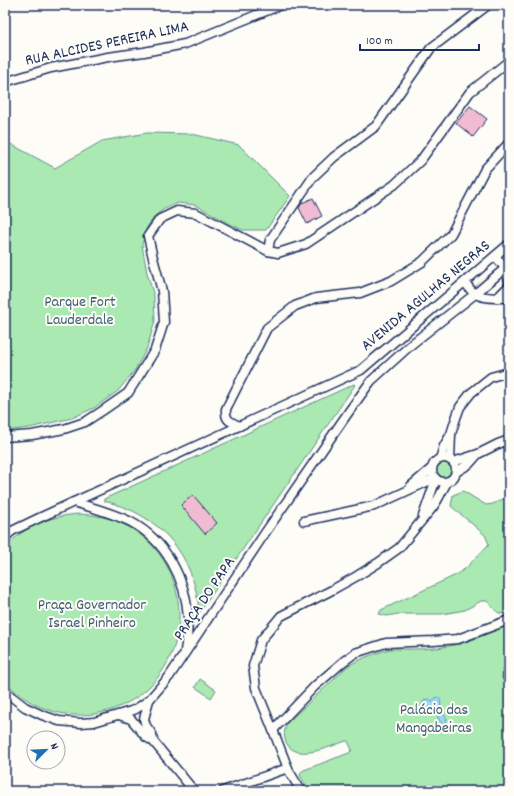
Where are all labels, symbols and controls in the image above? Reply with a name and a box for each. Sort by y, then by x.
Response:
street label: RUA ALCIDES PEREIRA LIMA [23,15,191,73]
scale bar [360,26,479,52]
text: 100 m [366,33,393,50]
street label: AVENIDA AGULHAS NEGRAS [356,235,496,357]
park label: Parque Fort Lauderdale [44,291,116,332]
street label: PRAÇA DO PAPA [168,552,242,646]
park label: Praça Governador Israel Pinheiro [38,594,146,635]
park label: Palácio das Mangabeiras [396,699,472,740]
north arrow [26,730,66,770]
text: N [45,741,62,753]

